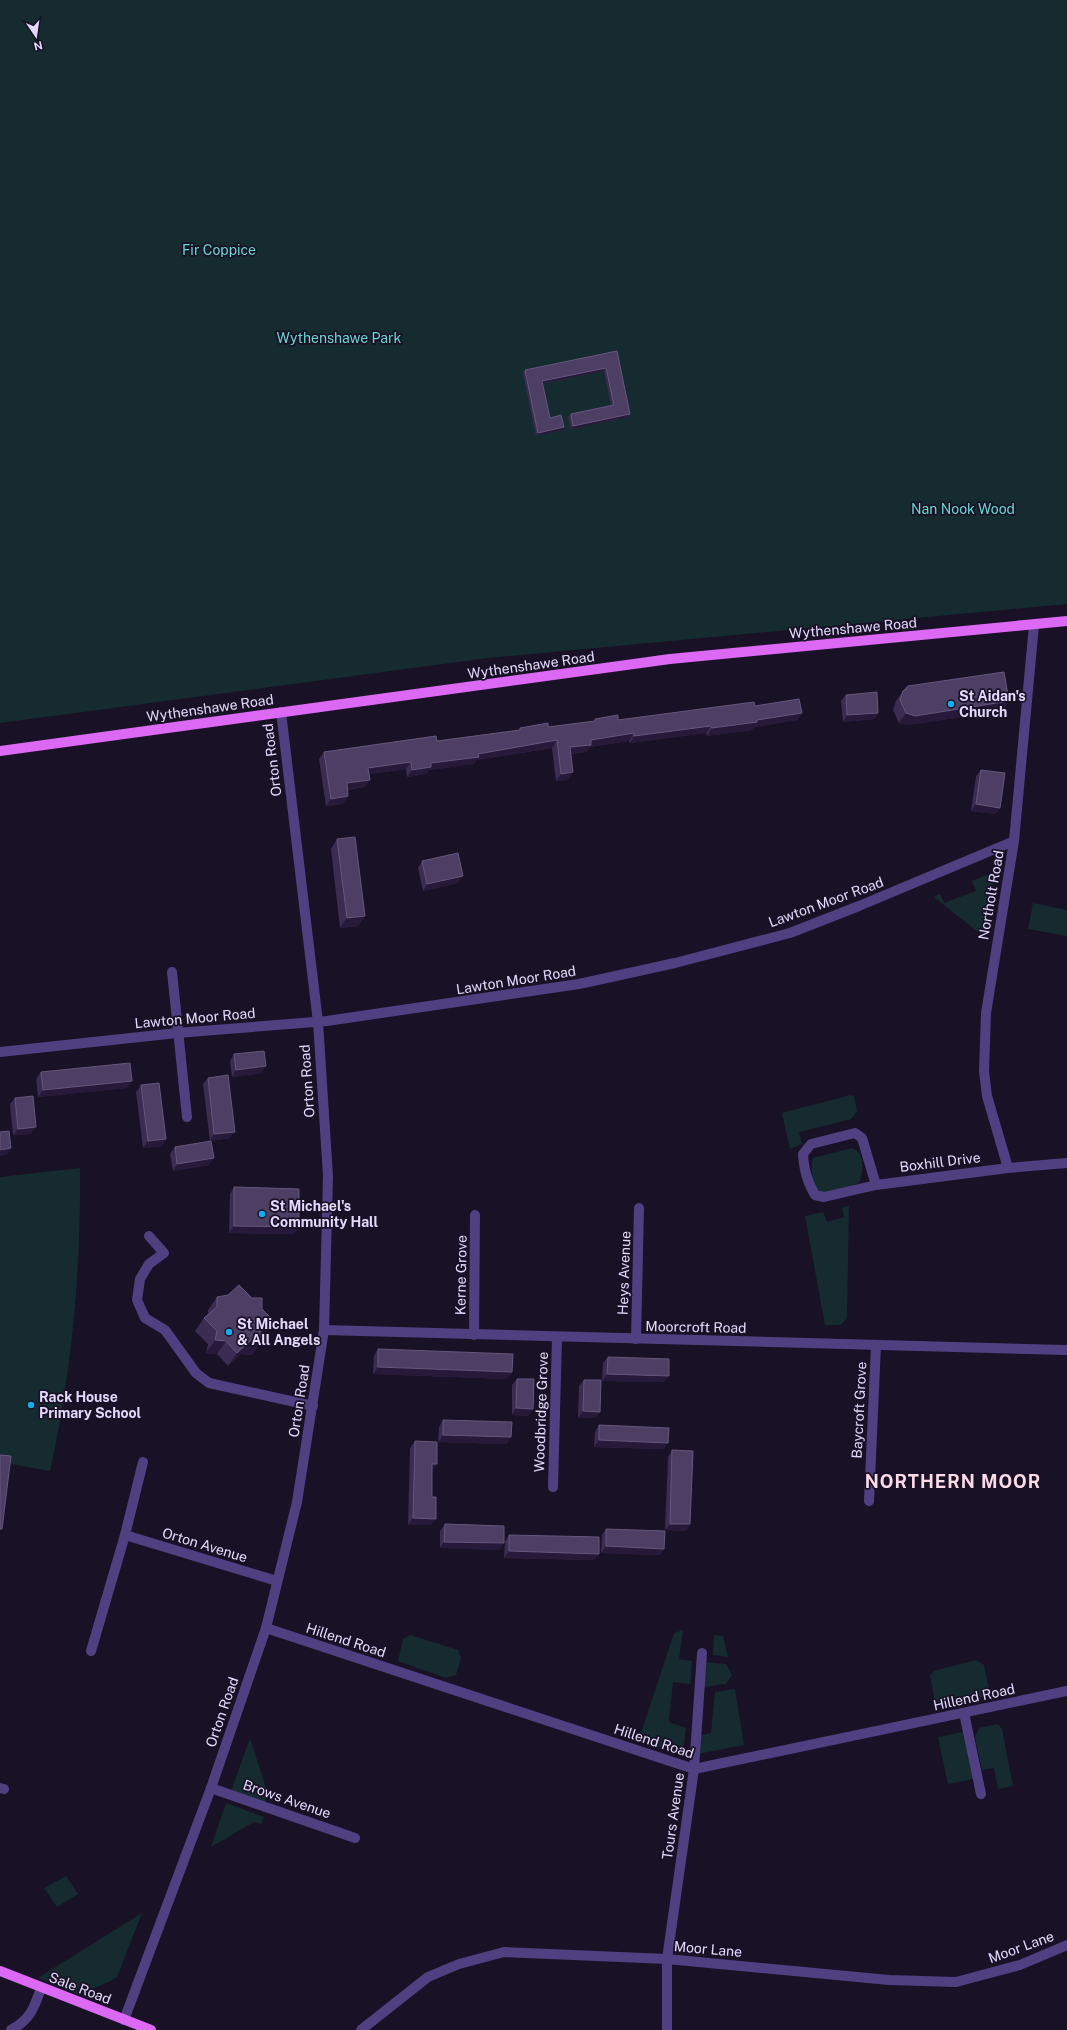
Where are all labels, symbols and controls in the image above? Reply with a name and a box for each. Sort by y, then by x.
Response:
north arrow [16,16,56,56]
text: N [33,39,44,53]
park label: Fir Coppice [182,242,256,258]
park label: Wythenshawe Park [277,330,402,346]
park label: Nan Nook Wood [911,501,1015,517]
street label: Wythenshawe Road [788,614,918,642]
street label: Wythenshawe Road [466,648,596,682]
place label: St Aidan's Church [959,688,1026,720]
street label: Wythenshawe Road [145,691,275,725]
marker: St Aidan's Church [946,699,956,709]
street label: Orton Road [260,723,284,797]
street label: Northolt Road [975,849,1007,941]
street label: Lawton Moor Road [766,874,886,930]
street label: Lawton Moor Road [455,963,577,997]
street label: Lawton Moor Road [134,1005,256,1031]
street label: Orton Road [296,1044,318,1118]
street label: Boxhill Drive [899,1149,982,1175]
place label: St Michael's Community Hall [270,1198,378,1230]
marker: St Michael's Community Hall [257,1209,267,1219]
street label: Heys Avenue [615,1231,633,1315]
street label: Kerne Grove [452,1235,470,1315]
place label: St Michael & All Angels [237,1316,320,1348]
street label: Moorcroft Road [645,1318,747,1336]
marker: St Michael & All Angels [224,1327,234,1337]
street label: Woodbridge Grove [531,1351,551,1473]
street label: Baycroft Grove [848,1361,870,1459]
street label: Orton Road [285,1364,313,1438]
place label: Rack House Primary School [39,1389,142,1421]
marker: Rack House Primary School [26,1400,36,1410]
district label: NORTHERN MOOR [865,1471,1041,1492]
street label: Orton Avenue [160,1524,250,1566]
street label: Hillend Road [304,1620,388,1660]
street label: Orton Road [203,1675,241,1749]
street label: Hillend Road [932,1681,1016,1713]
street label: Hillend Road [612,1721,696,1761]
street label: Tours Avenue [659,1772,687,1860]
street label: Brows Avenue [241,1776,333,1822]
street label: Moor Lane [986,1928,1056,1966]
street label: Moor Lane [673,1938,743,1960]
street label: Sale Road [47,1969,113,2007]

